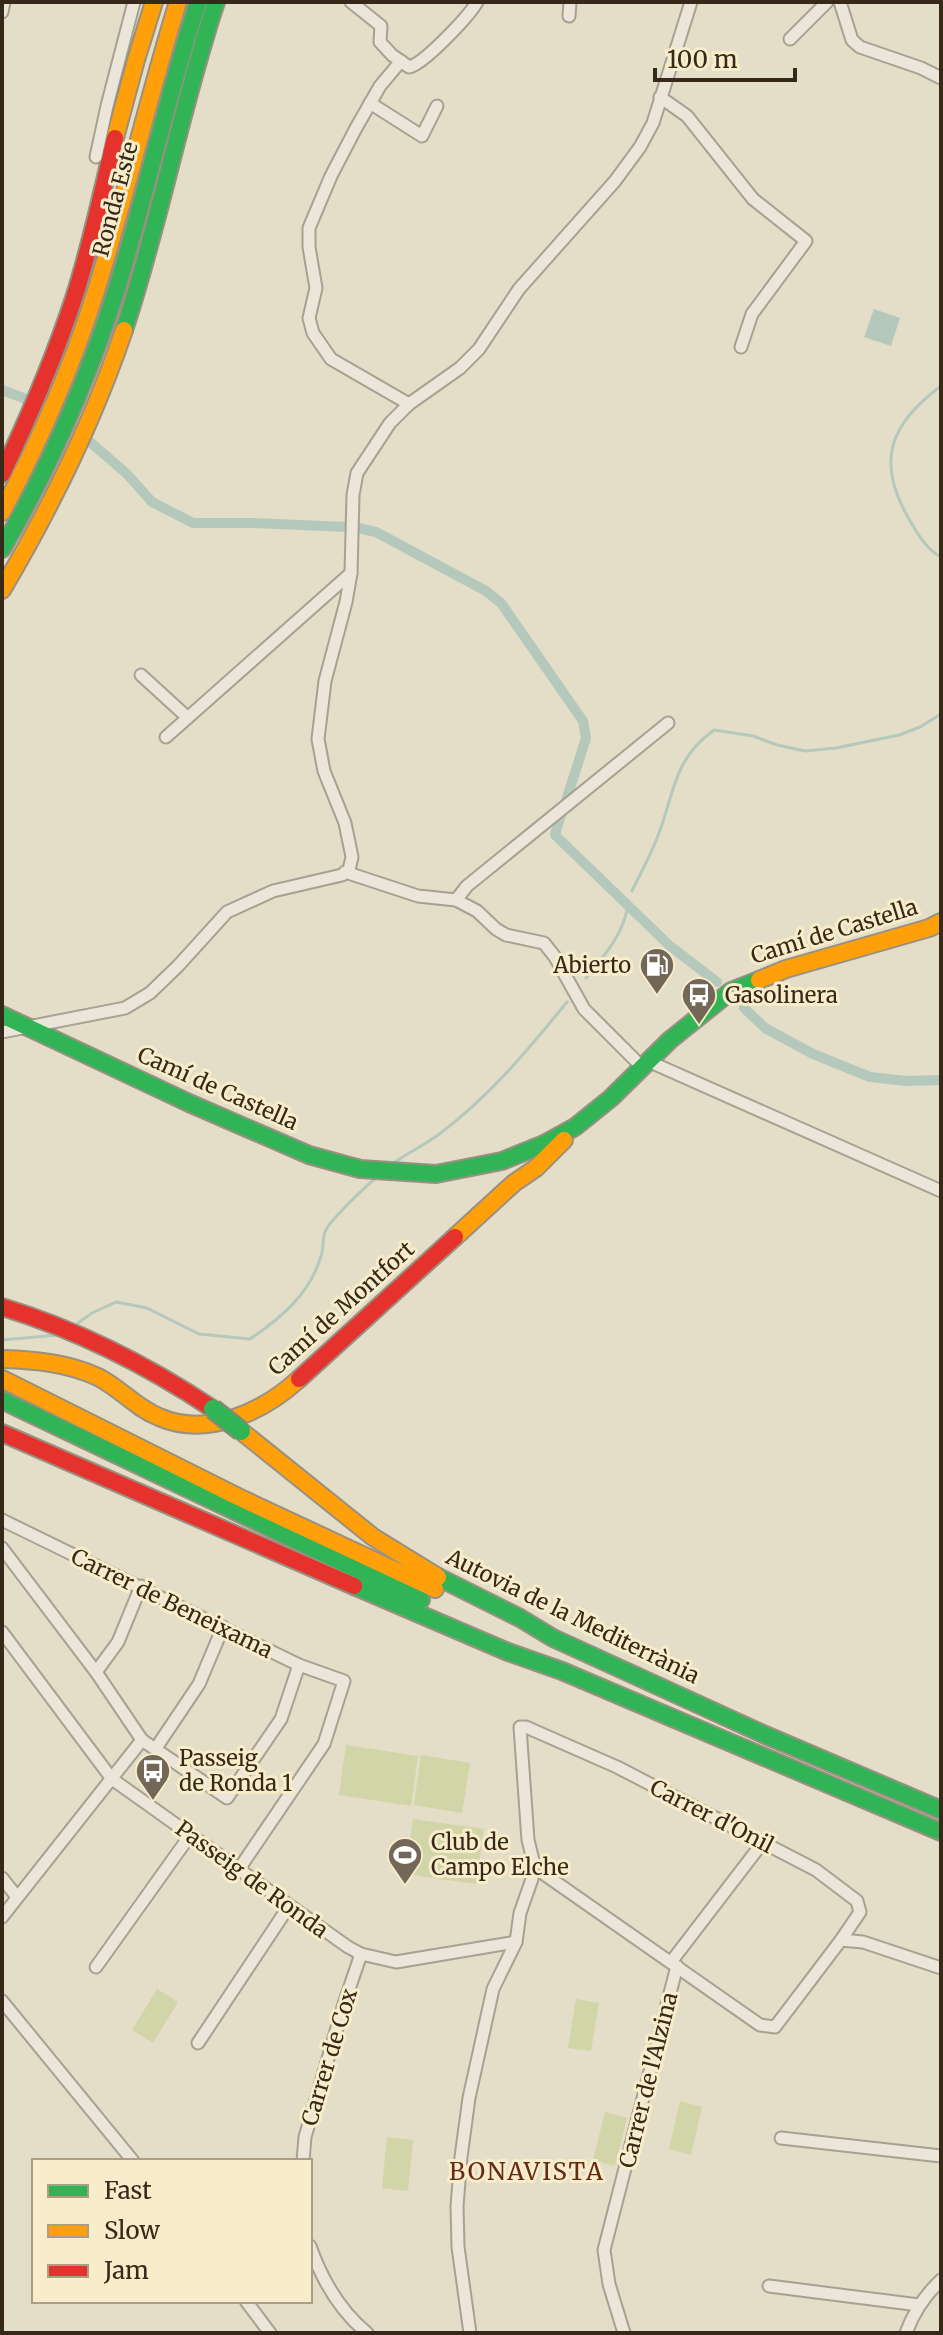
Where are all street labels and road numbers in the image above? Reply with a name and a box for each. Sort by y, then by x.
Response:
street label: Ronda Este [86,139,144,259]
street label: Camí de Castella [747,892,921,970]
street label: Camí de Castella [133,1040,303,1136]
street label: Camí de Montfort [262,1235,420,1381]
street label: Carrer de Beneixama [67,1542,278,1664]
street label: Autovia de la Mediterrània [441,1542,704,1690]
street label: Carrer d'Onil [645,1773,779,1859]
street label: Passeig de Ronda [170,1814,334,1944]
street label: Carrer de Cox [295,1985,363,2129]
street label: Carrer de l'Alzina [613,1989,683,2171]

